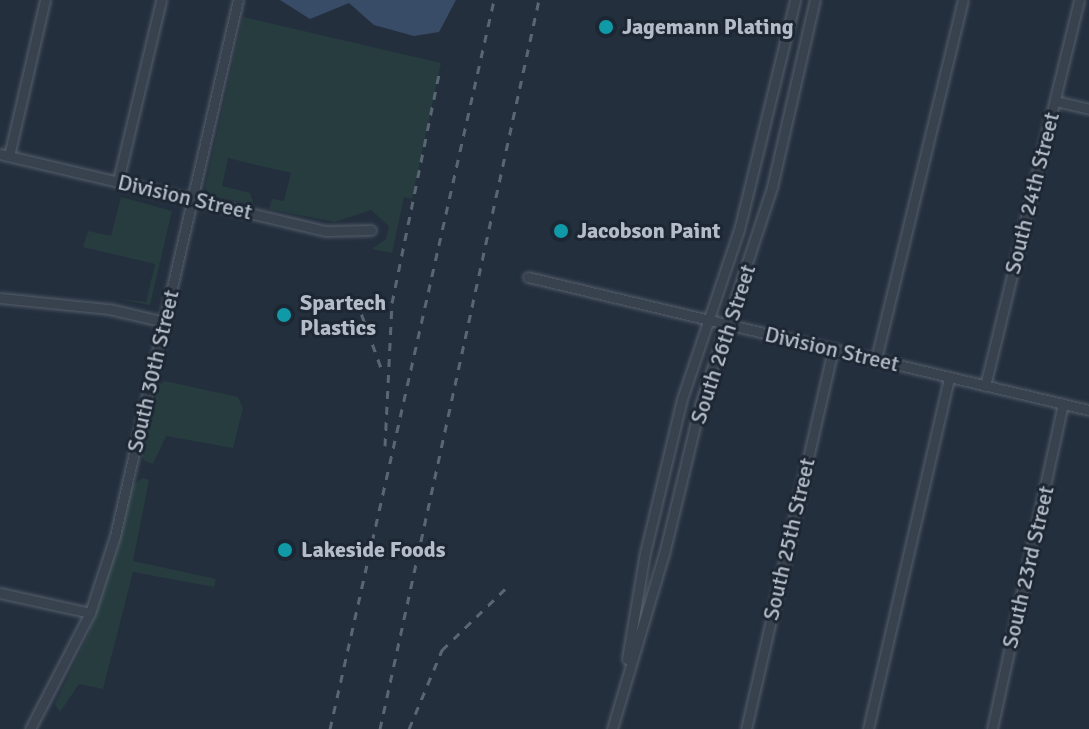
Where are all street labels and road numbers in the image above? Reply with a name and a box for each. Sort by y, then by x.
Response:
street label: South 24th Street [999,109,1065,277]
street label: Division Street [115,169,255,225]
street label: South 26th Street [685,261,761,427]
street label: South 30th Street [121,287,185,455]
street label: Division Street [762,321,902,377]
street label: South 25th Street [757,455,821,623]
street label: South 23rd Street [997,483,1059,651]

